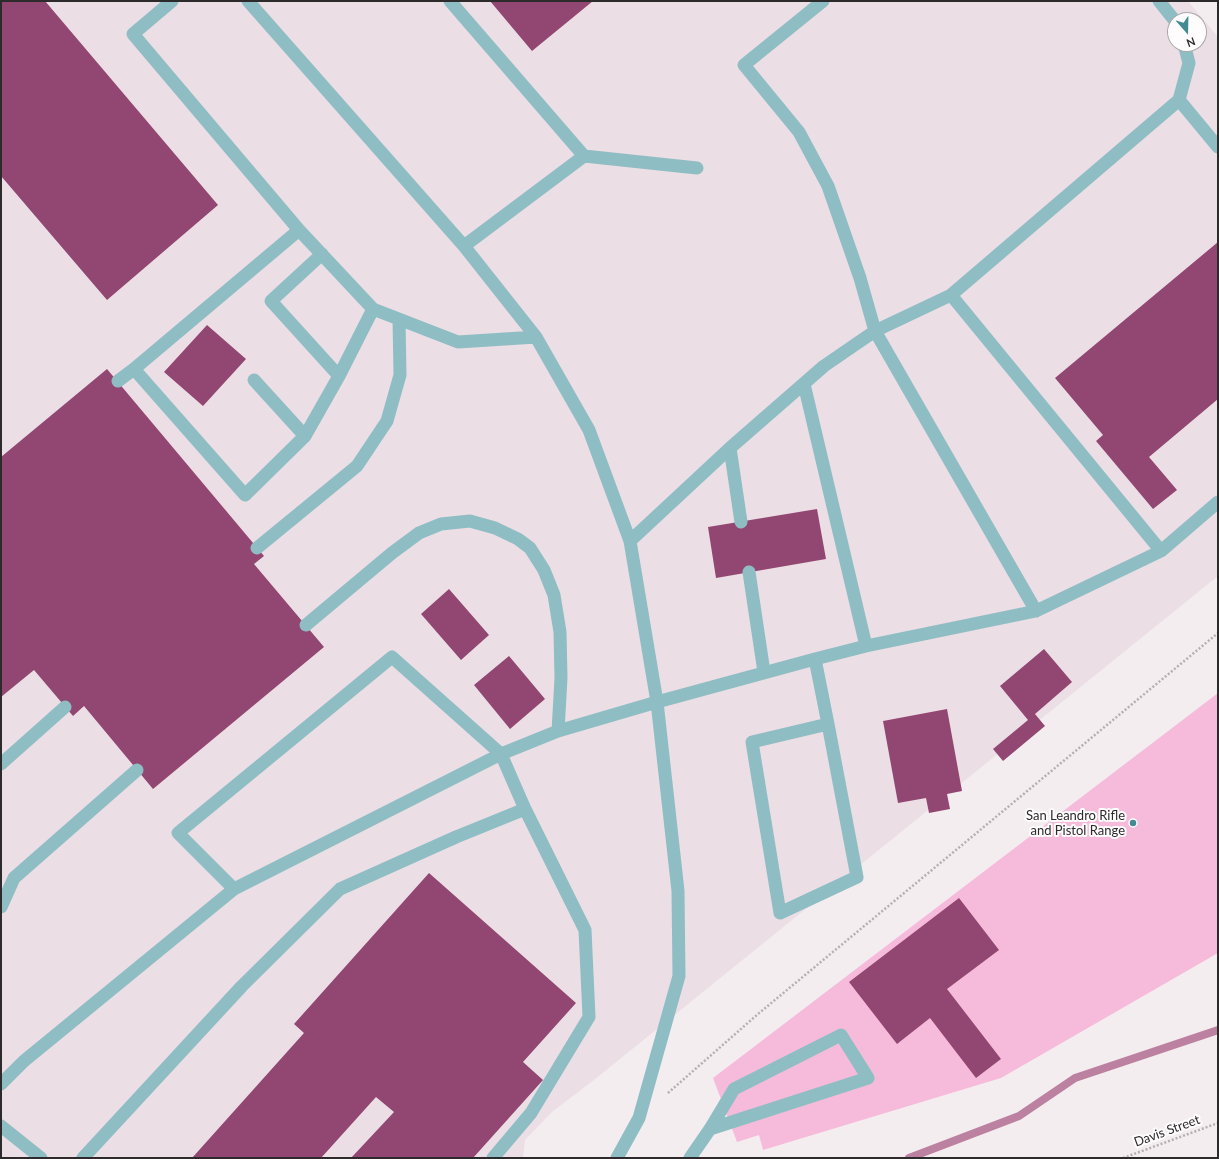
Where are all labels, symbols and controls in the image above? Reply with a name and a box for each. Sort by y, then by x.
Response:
north arrow [1167,12,1207,52]
text: N [1185,35,1197,50]
place label: San Leandro Rifle and Pistol Range [1026,808,1125,839]
marker: San Leandro Rifle and Pistol Range [1128,818,1138,828]
street label: Davis Street [1132,1112,1202,1150]

